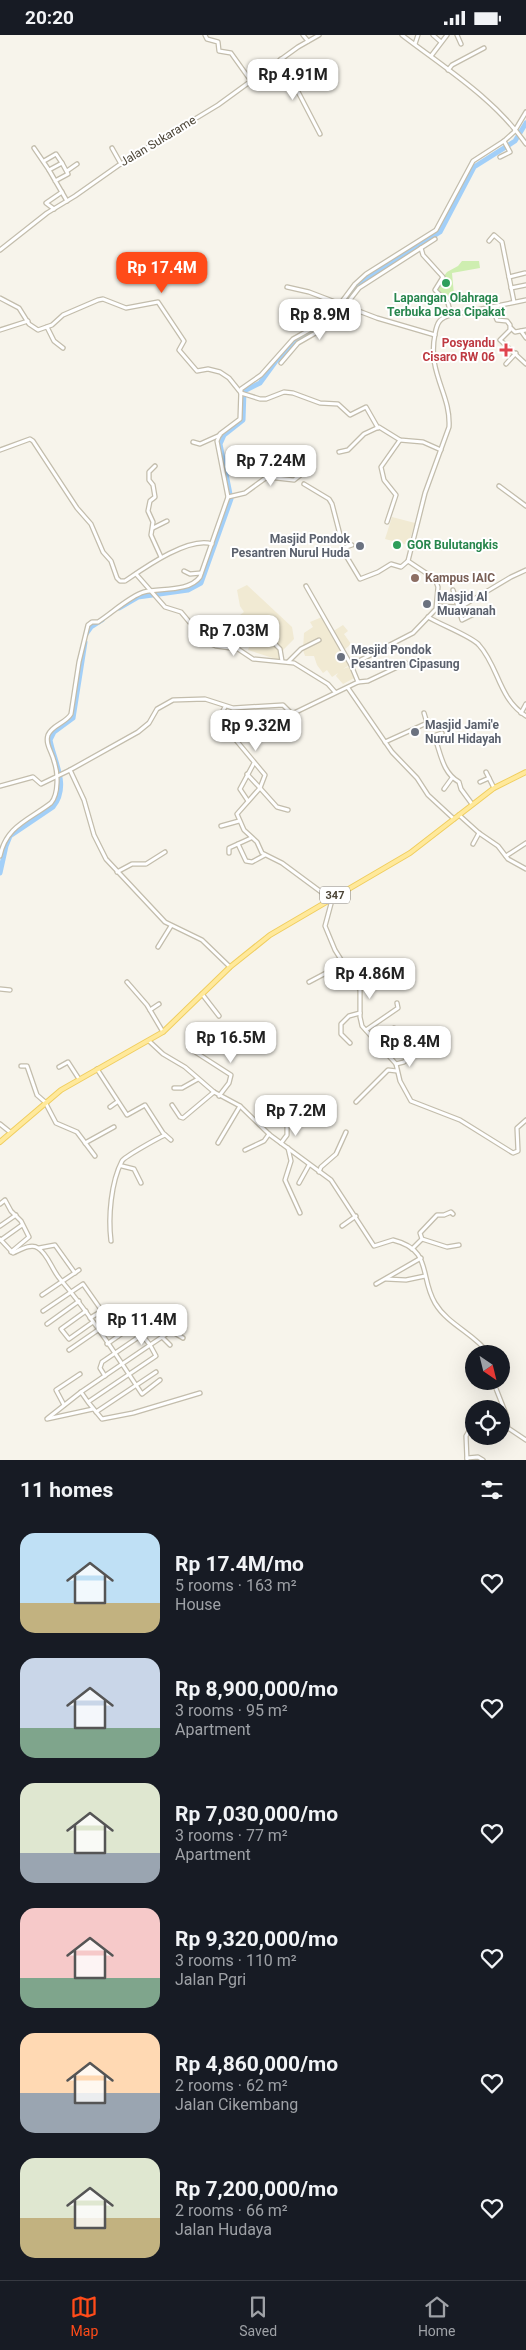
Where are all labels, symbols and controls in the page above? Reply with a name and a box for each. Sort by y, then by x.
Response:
text: 20:20 [25,6,74,29]
pin: Rp 4.91M [241,58,345,101]
text: Rp 4.91M [258,65,328,84]
street label: Jalan Sukarame [118,113,198,169]
pin: Rp 17.4M [110,251,214,294]
text: Rp 17.4M [127,258,197,277]
marker: Lapangan Olahraga Terbuka Desa Cipakat [440,277,452,289]
place label: Lapangan Olahraga Terbuka Desa Cipakat [387,291,505,319]
pin: Rp 8.9M [274,299,366,341]
text: Rp 8.9M [290,305,350,324]
place label: Posyandu Cisaro RW 06 [422,336,495,364]
marker: Posyandu Cisaro RW 06 [499,343,513,357]
pin: Rp 7.24M [219,445,323,487]
text: Rp 7.24M [236,451,306,470]
place label: Masjid Pondok Pesantren Nurul Huda [231,532,351,560]
place label: GOR Bulutangkis [407,538,498,552]
marker: GOR Bulutangkis [391,539,403,551]
marker: Masjid Pondok Pesantren Nurul Huda [354,540,366,552]
place label: Kampus IAIC [425,571,495,585]
marker: Kampus IAIC [409,572,421,584]
place label: Masjid Al Muawanah [437,590,496,618]
marker: Masjid Al Muawanah [421,598,433,610]
pin: Rp 7.03M [182,615,286,657]
text: Rp 7.03M [199,621,269,640]
place label: Mesjid Pondok Pesantren Cipasung [351,643,460,671]
marker: Mesjid Pondok Pesantren Cipasung [335,651,347,663]
pin: Rp 9.32M [204,709,308,752]
text: Rp 9.32M [221,716,291,735]
place label: Masjid Jami'e Nurul Hidayah [425,718,502,746]
marker: Masjid Jami'e Nurul Hidayah [409,726,421,738]
road number: 347 [320,887,350,903]
pin: Rp 4.86M [318,957,422,1000]
text: Rp 4.86M [335,964,405,983]
pin: Rp 16.5M [179,1021,283,1064]
pin: Rp 8.4M [364,1025,456,1068]
text: Rp 16.5M [196,1028,266,1047]
text: Rp 8.4M [380,1032,440,1051]
pin: Rp 7.2M [250,1095,342,1137]
text: Rp 7.2M [266,1101,326,1120]
pin: Rp 11.4M [90,1303,194,1346]
text: Rp 11.4M [107,1310,177,1329]
north arrow [465,1345,510,1390]
map controls [465,1345,510,1445]
button: locate [465,1400,510,1445]
icon: filters [478,1476,506,1504]
text: 11 homes [20,1478,113,1502]
text: Rp 17.4M/mo [175,1552,304,1576]
icon: home [60,1553,120,1613]
icon: heart [478,1569,506,1597]
text: 5 rooms · 163 m² [175,1576,297,1595]
text: House [175,1595,221,1614]
text: Rp 8,900,000/mo [175,1677,338,1701]
icon: home [60,1678,120,1738]
icon: heart [478,1694,506,1722]
text: 3 rooms · 95 m² [175,1701,288,1720]
text: Apartment [175,1720,251,1739]
text: Rp 7,030,000/mo [175,1802,338,1826]
icon: home [60,1803,120,1863]
icon: heart [478,1819,506,1847]
text: 3 rooms · 77 m² [175,1826,288,1845]
text: Apartment [175,1845,251,1864]
text: Rp 9,320,000/mo [175,1927,338,1951]
icon: home [60,1928,120,1988]
icon: heart [478,1944,506,1972]
text: 3 rooms · 110 m² [175,1951,297,1970]
text: Jalan Pgri [175,1970,246,1989]
text: Rp 4,860,000/mo [175,2052,338,2076]
icon: home [60,2053,120,2113]
icon: heart [478,2069,506,2097]
text: 2 rooms · 62 m² [175,2076,288,2095]
text: Jalan Cikembang [175,2095,298,2114]
text: Rp 7,200,000/mo [175,2177,338,2201]
icon: home [60,2178,120,2238]
icon: heart [478,2194,506,2222]
text: 2 rooms · 66 m² [175,2201,288,2220]
text: Jalan Hudaya [175,2220,272,2239]
tab: Map [70,2293,98,2339]
tab: Saved [239,2293,277,2339]
tab: Home [418,2293,456,2339]

